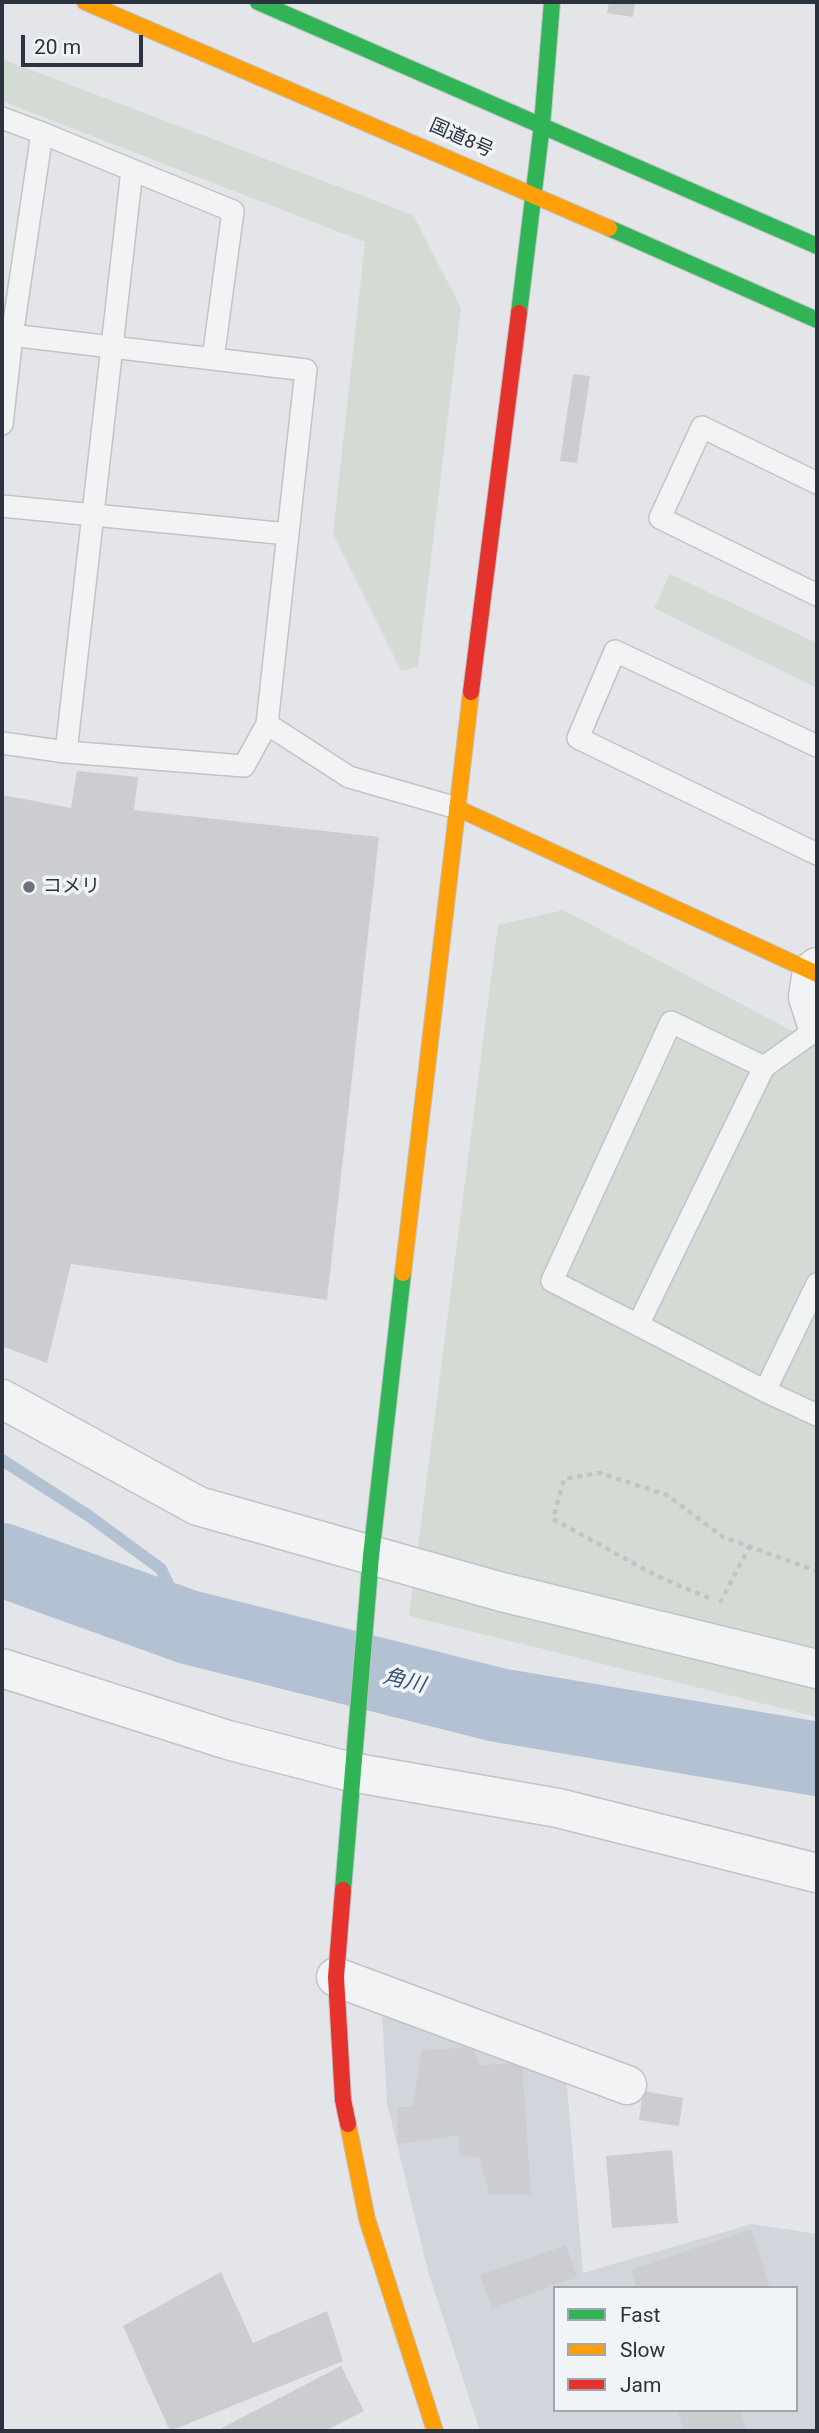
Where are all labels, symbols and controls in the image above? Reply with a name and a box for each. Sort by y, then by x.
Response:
scale bar [24,21,147,65]
text: 20 m [34,35,81,59]
street label: 国道8号 [425,115,497,163]
place label: コメリ [43,876,100,898]
marker: コメリ [21,879,37,895]
water label: 角川 [381,1665,427,1699]
legend [553,2286,798,2412]
text: Fast [620,2303,660,2327]
text: Slow [620,2338,665,2362]
text: Jam [620,2373,661,2397]

